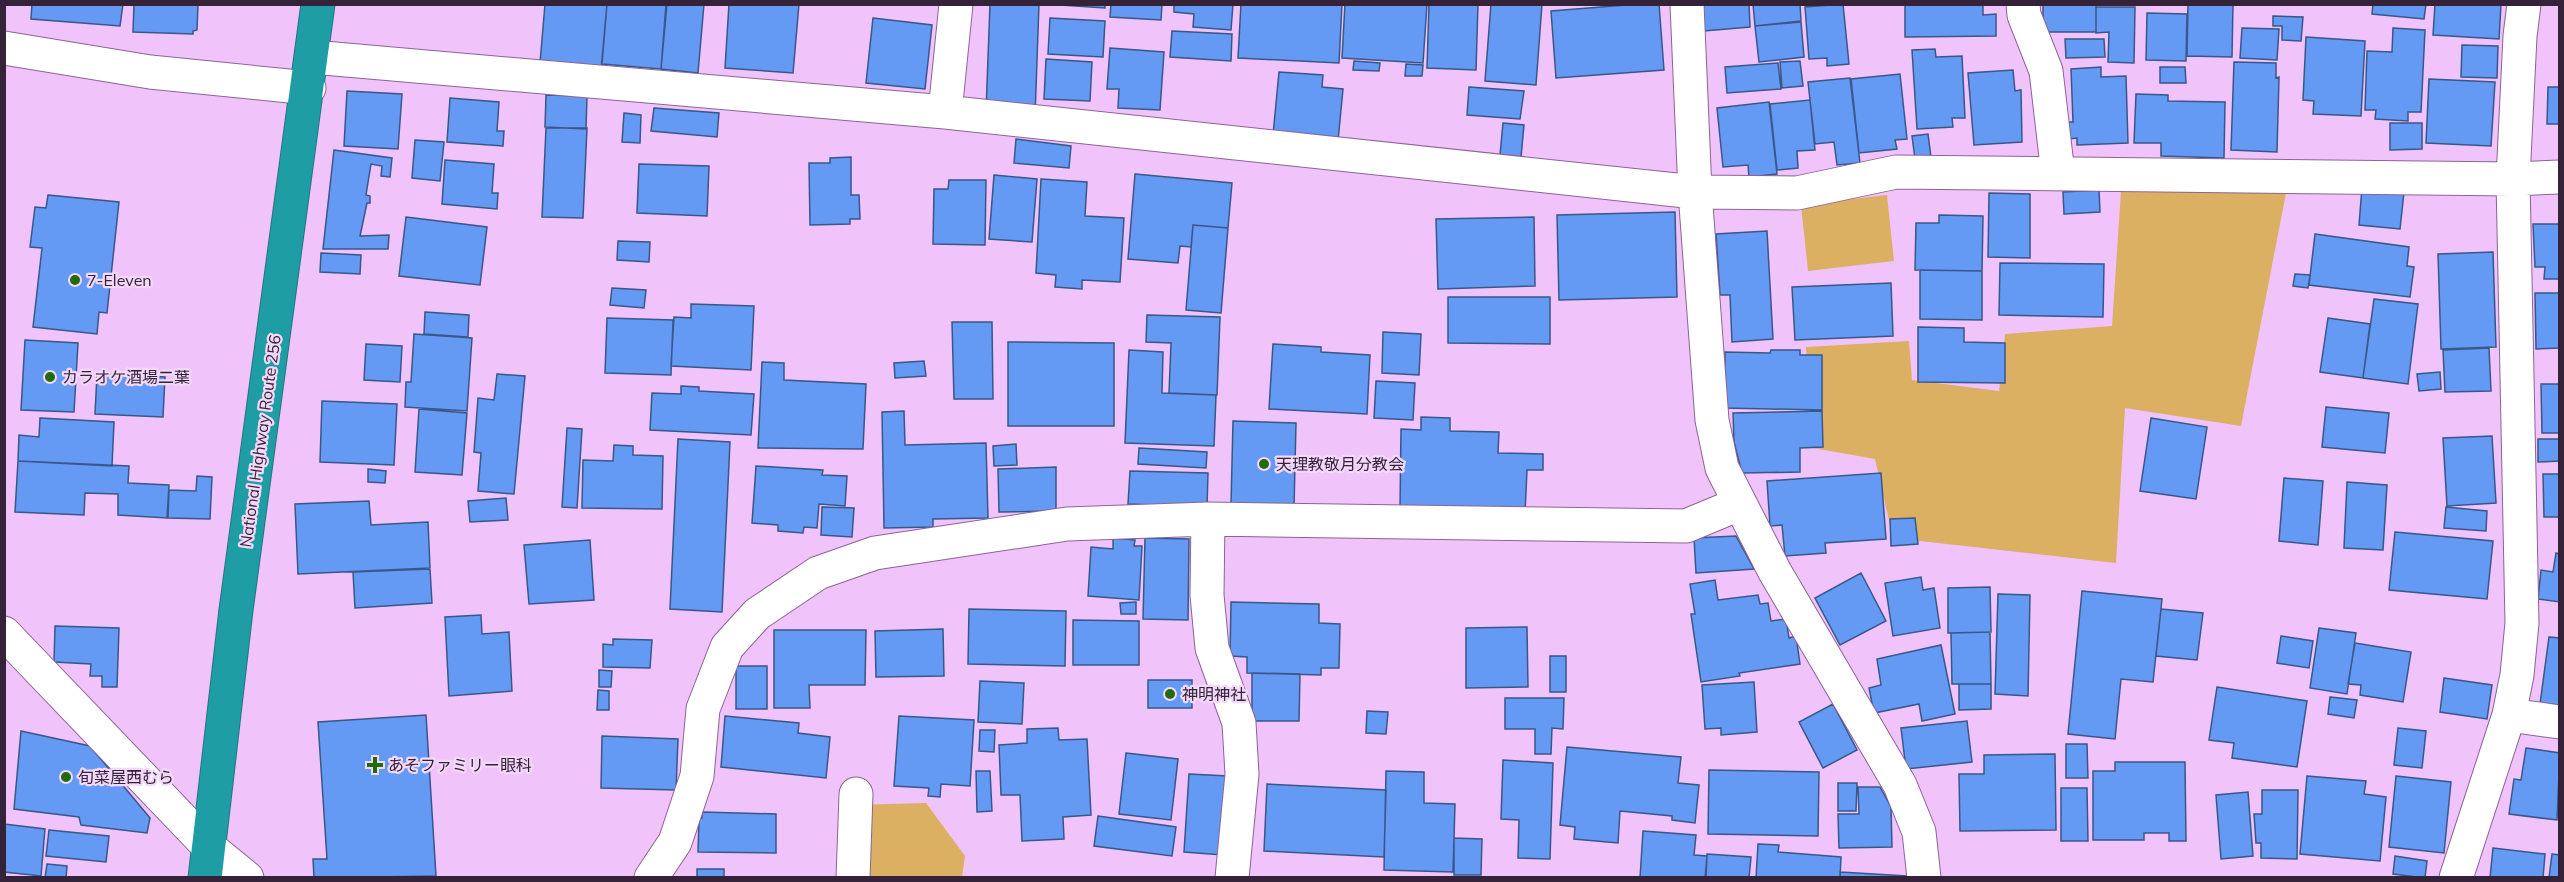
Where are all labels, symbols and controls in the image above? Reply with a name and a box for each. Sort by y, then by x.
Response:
place label: 7-Eleven [87,270,152,290]
marker: 7-Eleven [68,273,82,287]
street label: National Highway Route 256 [235,333,285,549]
place label: カラオケ酒場二葉 [62,367,190,387]
marker: カラオケ酒場二葉 [43,370,57,384]
place label: 天理教敬月分教会 [1276,454,1404,474]
marker: 天理教敬月分教会 [1257,457,1271,471]
place label: 神明神社 [1182,684,1246,704]
marker: 神明神社 [1163,687,1177,701]
place label: あそファミリー眼科 [388,755,532,775]
marker: あそファミリー眼科 [366,756,384,774]
place label: 旬菜屋西むら [78,767,174,787]
marker: 旬菜屋西むら [59,770,73,784]

